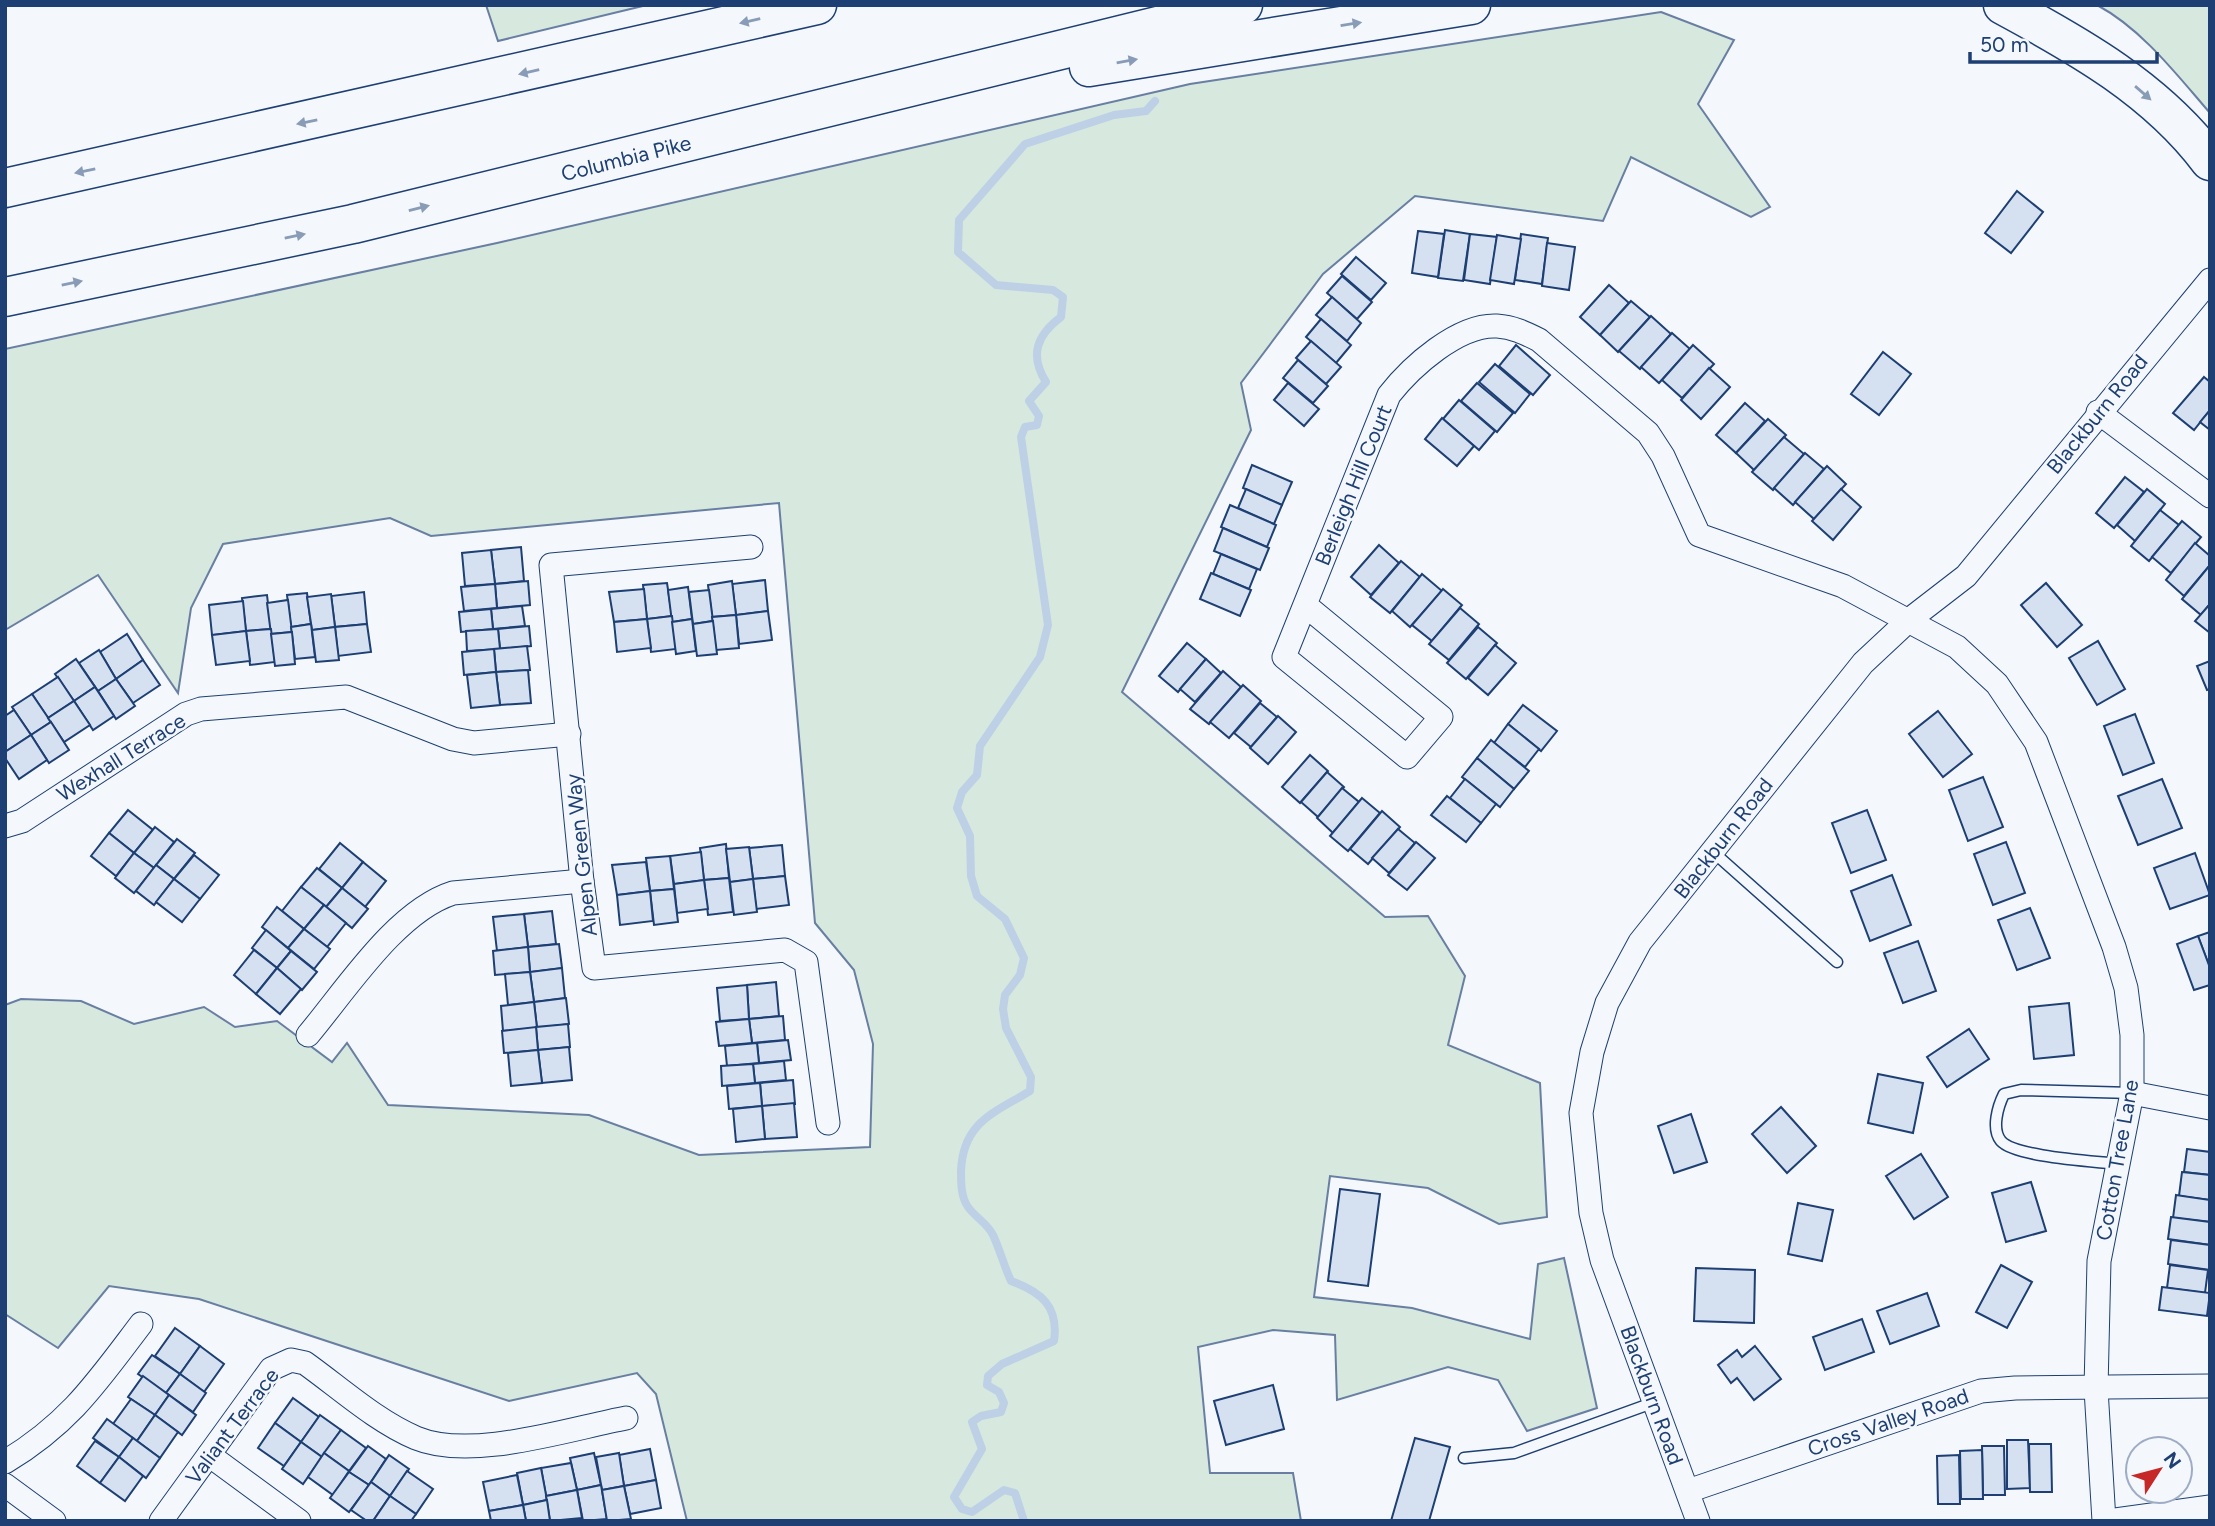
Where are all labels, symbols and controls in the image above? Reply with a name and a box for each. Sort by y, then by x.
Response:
one-way arrow [739,15,761,26]
one-way arrow [1340,18,1362,29]
scale bar [1970,21,2157,65]
text: 50 m [1980,32,2029,57]
one-way arrow [1116,55,1138,66]
one-way arrow [518,66,540,77]
one-way arrow [2134,85,2151,101]
one-way arrow [296,117,318,128]
street label: Columbia Pike [558,130,694,186]
one-way arrow [74,165,96,176]
one-way arrow [409,202,431,213]
one-way arrow [284,231,306,242]
one-way arrow [61,277,83,288]
street label: Blackburn Road [2041,349,2153,479]
street label: Berleigh Hill Court [1309,401,1397,569]
street label: Wexhall Terrace [52,707,190,807]
street label: Alpen Green Way [560,772,602,938]
street label: Blackburn Road [1668,773,1778,903]
street label: Cotton Tree Lane [2091,1078,2143,1242]
street label: Blackburn Road [1615,1322,1689,1468]
street label: Valiant Terrace [180,1363,284,1489]
street label: Cross Valley Road [1804,1383,1972,1461]
north arrow [2124,1435,2194,1505]
text: N [2159,1448,2186,1473]

